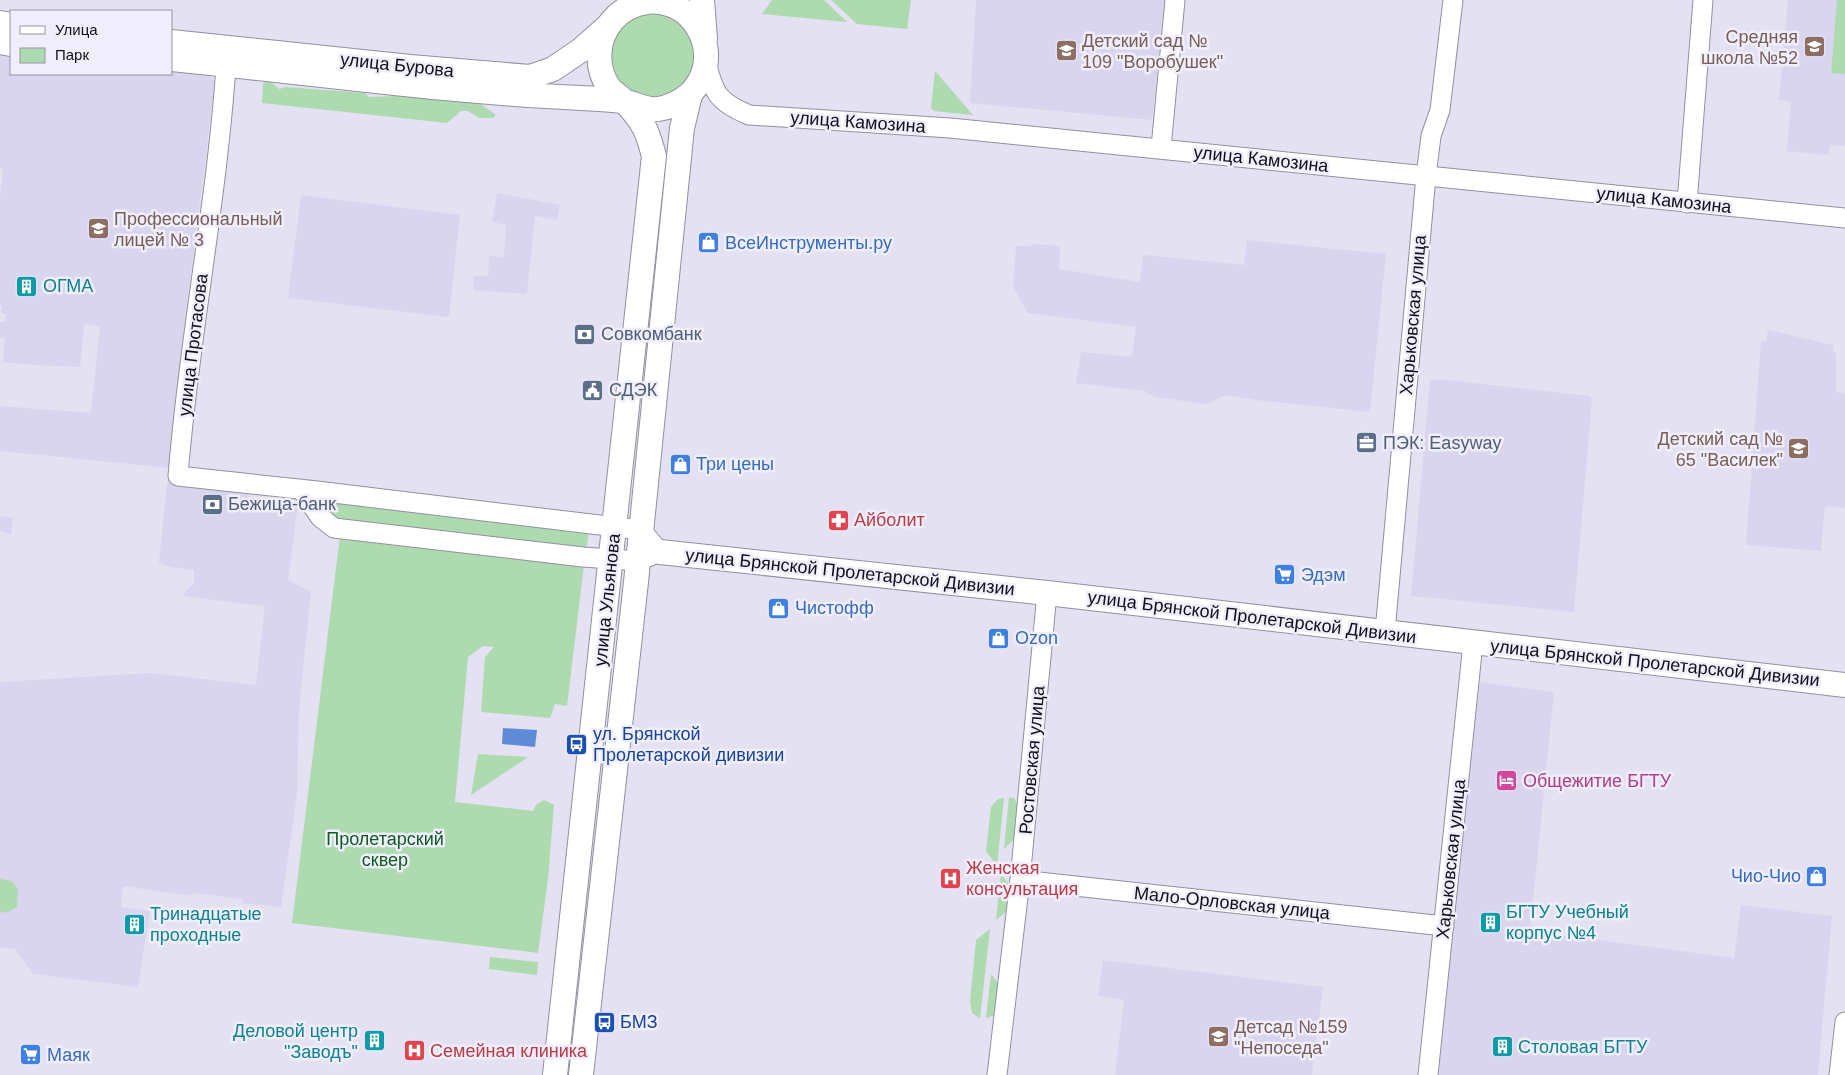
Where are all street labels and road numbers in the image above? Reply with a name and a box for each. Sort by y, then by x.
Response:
street label: улица Бурова [339,49,456,81]
street label: улица Камозина [790,107,927,137]
street label: улица Камозина [1193,142,1330,176]
street label: улица Камозина [1596,183,1733,217]
street label: Харьковская улица [1396,233,1430,396]
street label: улица Протасова [174,271,212,418]
street label: улица Ульянова [590,532,624,668]
street label: улица Брянской Пролетарской Дивизии [684,545,1016,599]
street label: улица Брянской Пролетарской Дивизии [1087,587,1417,647]
street label: улица Брянской Пролетарской Дивизии [1489,636,1821,690]
street label: Ростовская улица [1016,684,1049,835]
street label: Харьковская улица [1433,777,1469,940]
street label: Мало-Орловская улица [1133,883,1332,923]

